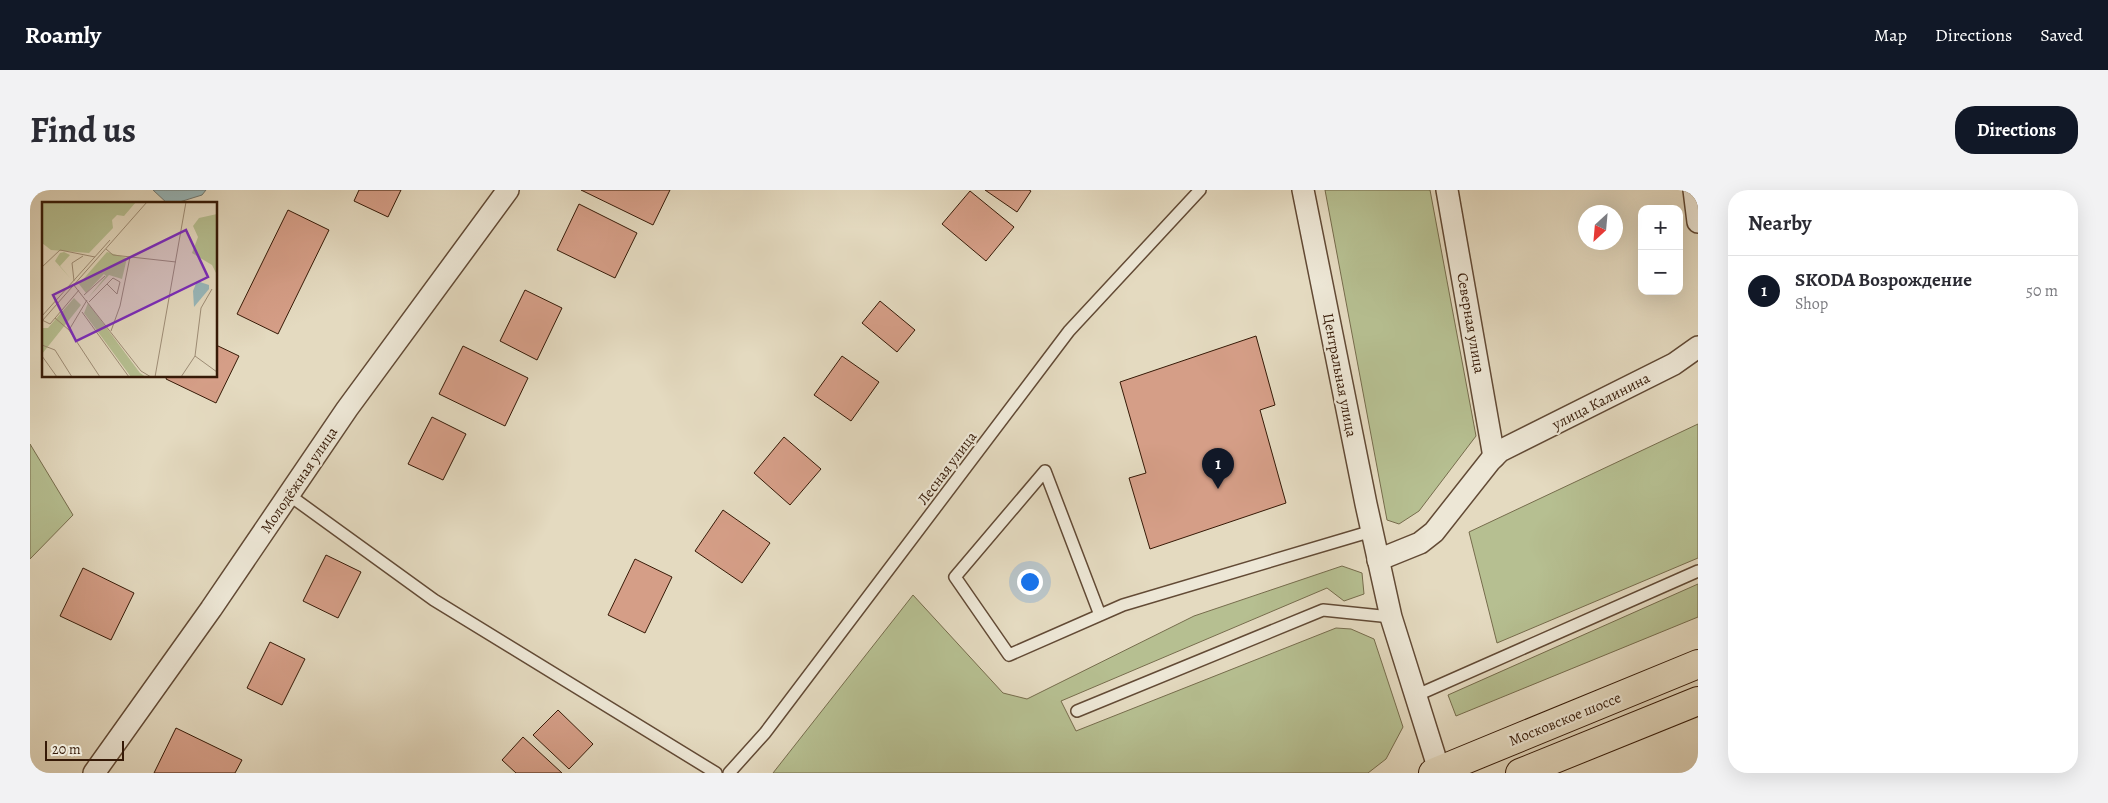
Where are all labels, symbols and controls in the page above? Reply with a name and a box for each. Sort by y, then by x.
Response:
text: Roamly [25,19,101,51]
text: Map [1874,23,1907,47]
text: Directions [1935,23,2012,47]
text: Saved [2040,23,2083,47]
text: Find us [30,106,136,154]
button: Directions [1955,106,2078,154]
inset map [42,202,218,378]
north arrow [1578,205,1623,250]
map controls [1638,205,1683,295]
button: + [1638,205,1683,250]
text: Nearby [1748,209,1811,237]
button: − [1638,250,1683,295]
text: SKODA Возрождение [1795,267,1972,293]
street label: Северная улица [1452,271,1490,375]
text: 1 [1761,280,1767,302]
text: 50 m [2026,280,2058,302]
text: Shop [1795,293,1828,315]
street label: Центральная улица [1318,311,1362,439]
street label: улица Калинина [1548,368,1653,435]
street label: Молодёжная улица [256,423,342,537]
street label: Лесная улица [913,427,981,509]
pin: 1 [1202,448,1234,489]
your location [1017,569,1043,595]
street label: Московское шоссе [1506,687,1624,751]
scale bar [45,738,124,761]
text: 20 m [52,740,81,759]

